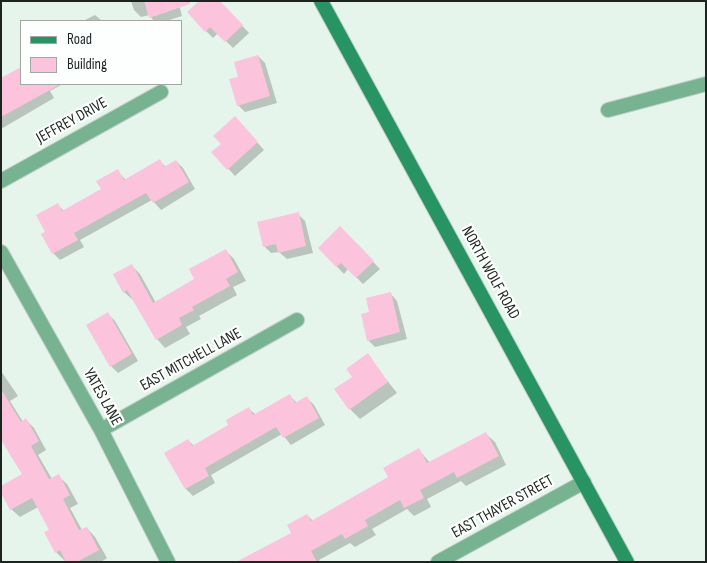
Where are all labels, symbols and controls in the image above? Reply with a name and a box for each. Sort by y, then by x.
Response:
legend [20,20,182,85]
text: Road [67,30,92,49]
text: Building [67,55,107,74]
street label: JEFFREY DRIVE [33,94,111,148]
street label: NORTH WOLF ROAD [457,223,523,323]
street label: EAST MITCHELL LANE [137,324,245,396]
street label: YATES LANE [78,365,126,429]
street label: EAST THAYER STREET [449,471,557,543]

